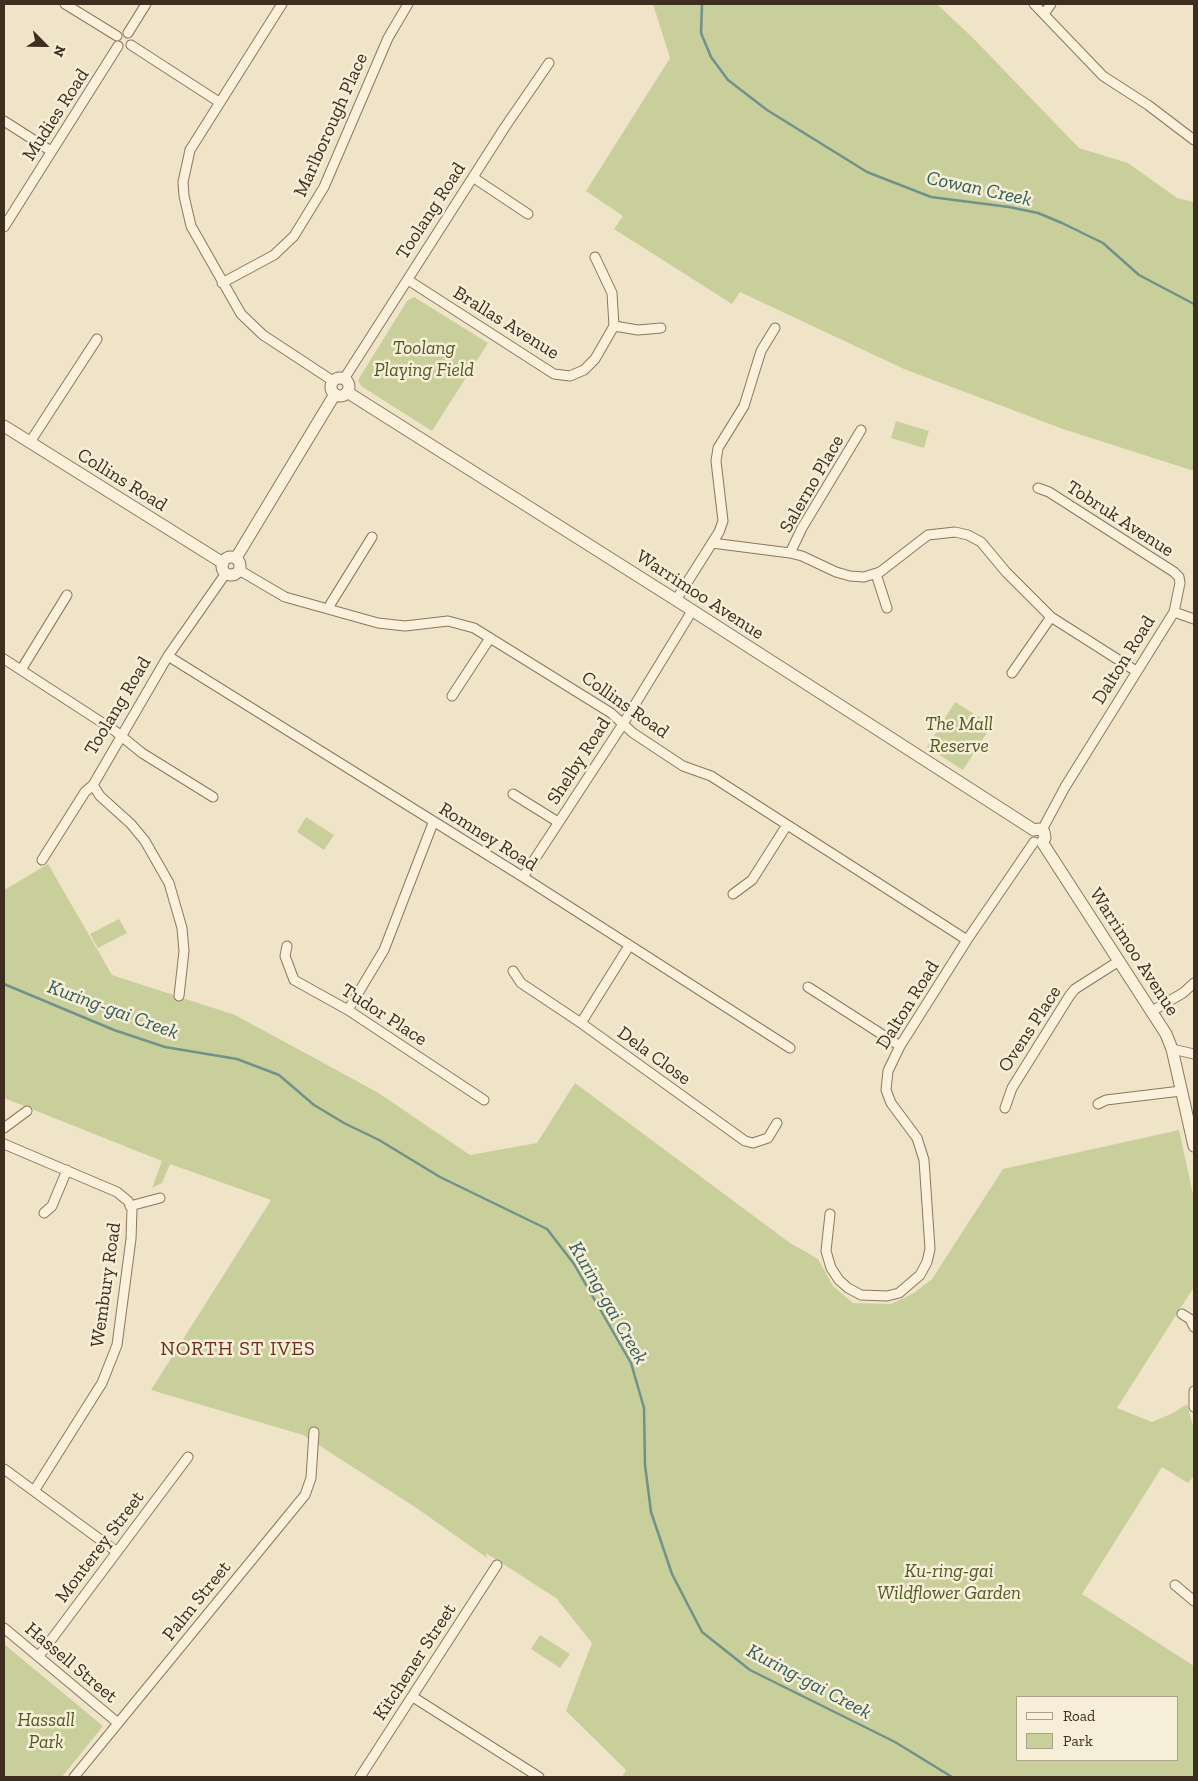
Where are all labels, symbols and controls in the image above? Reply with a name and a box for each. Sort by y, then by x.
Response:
north arrow [20,20,70,70]
text: N [49,43,69,59]
street label: Marlborough Place [289,50,373,200]
street label: Mudies Road [18,65,94,165]
street label: Toolang Road [391,158,471,264]
water label: Cowan Creek [924,166,1034,212]
street label: Brallas Avenue [449,281,563,365]
park label: Toolang Playing Field [374,338,474,382]
street label: Salerno Place [775,431,849,537]
street label: Collins Road [73,443,171,517]
street label: Tobruk Avenue [1062,476,1178,562]
street label: Warrimoo Avenue [632,545,768,645]
street label: Dalton Road [1088,611,1160,709]
street label: Toolang Road [80,653,156,759]
street label: Collins Road [577,666,673,744]
street label: Shelby Road [542,713,616,809]
park label: The Mall Reserve [925,714,993,758]
street label: Romney Road [434,798,542,876]
street label: Warrimoo Avenue [1084,884,1184,1020]
street label: Dalton Road [872,956,944,1054]
water label: Kuring-gai Creek [44,975,182,1045]
street label: Tudor Place [337,979,431,1051]
street label: Ovens Place [994,981,1066,1077]
street label: Dela Close [613,1022,695,1090]
street label: Wembury Road [86,1221,126,1349]
water label: Kuring-gai Creek [563,1237,653,1369]
district label: NORTH ST IVES [159,1337,317,1361]
street label: Monterey Street [51,1487,149,1607]
street label: Palm Street [158,1557,236,1645]
park label: Ku-ring-gai Wildflower Garden [877,1561,1021,1605]
street label: Kitchener Street [369,1599,461,1725]
street label: Hassell Street [20,1618,122,1708]
water label: Kuring-gai Creek [743,1639,875,1725]
legend [1016,1696,1178,1761]
text: Road [1063,1707,1095,1725]
park label: Hassall Park [17,1710,75,1754]
text: Park [1063,1732,1093,1750]

